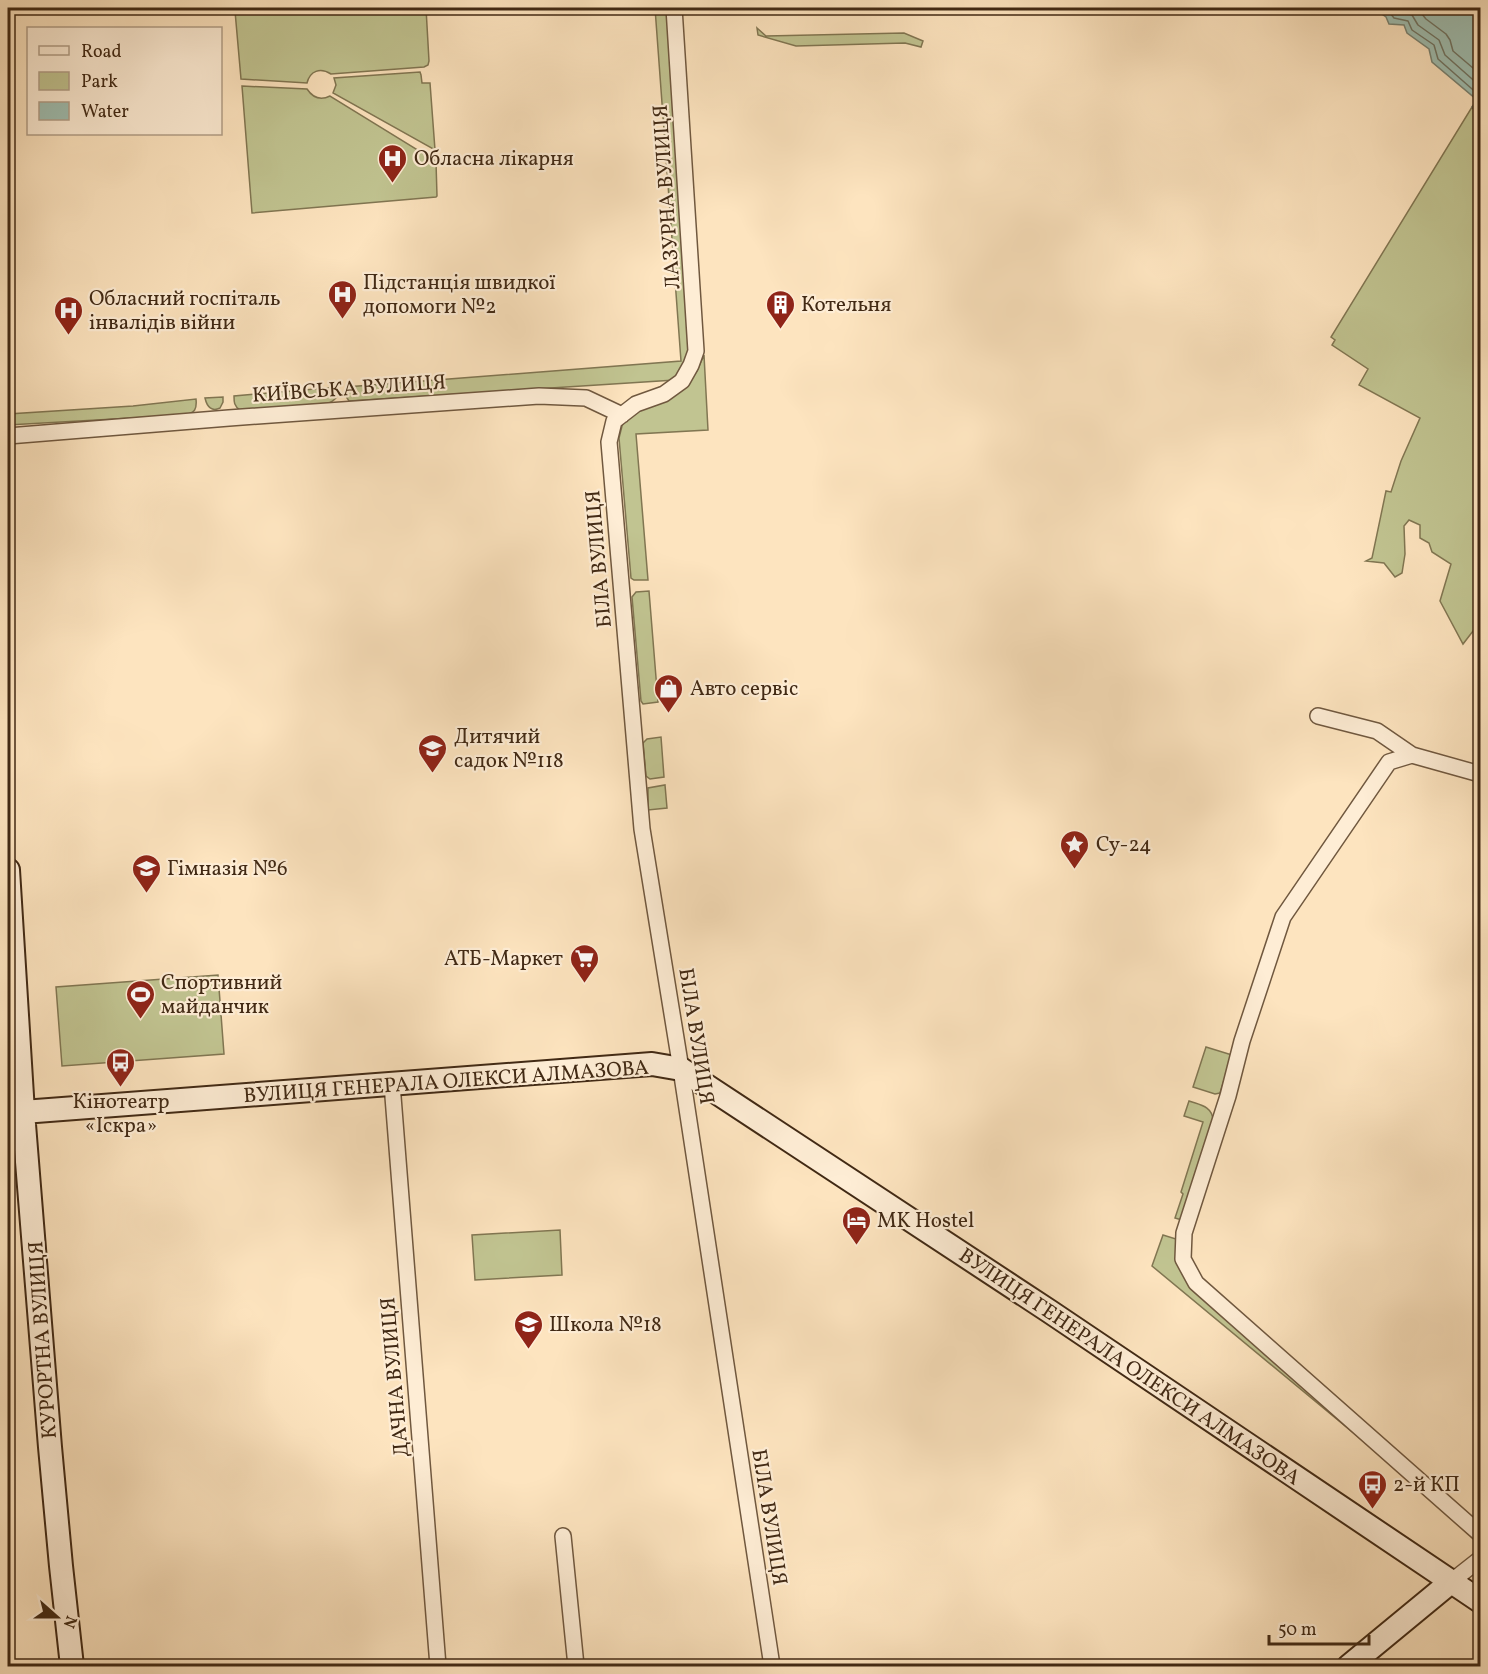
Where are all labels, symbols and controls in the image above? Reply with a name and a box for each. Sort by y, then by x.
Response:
legend [27,27,222,135]
text: Road [81,40,122,65]
text: Park [81,70,118,95]
text: Water [81,100,129,125]
street label: ЛАЗУРНА ВУЛИЦЯ [647,103,688,290]
hospital icon: Обласна лікарня [377,142,409,184]
place label: Обласна лікарня [414,145,574,174]
place label: Підстанція швидкої допомоги №2 [363,269,556,322]
hospital icon: Підстанція швидкої допомоги №2 [326,278,358,320]
place label: Обласний госпіталь інвалідів війни [89,285,281,338]
building icon: Котельня [764,288,796,330]
place label: Котельня [801,291,891,320]
hospital icon: Обласний госпіталь інвалідів війни [52,294,84,336]
street label: КИЇВСЬКА ВУЛИЦЯ [251,368,447,411]
street label: БІЛА ВУЛИЦЯ [579,489,620,629]
shop icon: Авто сервіс [653,672,685,714]
place label: Авто сервіс [690,675,798,704]
place label: Дитячий садок №118 [454,723,564,776]
school or university icon: Дитячий садок №118 [417,732,449,774]
place icon: Су-24 [1059,828,1091,870]
place label: Су-24 [1096,831,1152,860]
school or university icon: Гімназія №6 [130,852,162,894]
place label: Гімназія №6 [167,855,288,884]
supermarket icon: АТБ-Маркет [568,942,600,984]
place label: АТБ-Маркет [444,945,563,974]
street label: БІЛА ВУЛИЦЯ [670,966,721,1107]
place label: Спортивний майданчик [161,969,283,1022]
sports icon: Спортивний майданчик [124,978,156,1020]
bus stop icon: Кінотеатр «Іскра» [105,1046,137,1088]
street label: ВУЛИЦЯ ГЕНЕРАЛА ОЛЕКСИ АЛМАЗОВА [242,1054,650,1111]
place label: Кінотеатр «Іскра» [73,1088,169,1141]
hotel icon: MK Hostel [840,1204,872,1246]
place label: MK Hostel [877,1207,974,1236]
street label: КУРОРТНА ВУЛИЦЯ [22,1240,65,1440]
street label: ВУЛИЦЯ ГЕНЕРАЛА ОЛЕКСИ АЛМАЗОВА [953,1242,1306,1493]
street label: ДАЧНА ВУЛИЦЯ [374,1296,417,1458]
school or university icon: Школа №18 [512,1308,544,1350]
place label: Школа №18 [549,1311,662,1340]
street label: БІЛА ВУЛИЦЯ [743,1447,794,1588]
bus stop icon: 2-й КП [1356,1468,1388,1510]
place label: 2-й КП [1393,1471,1460,1500]
north arrow [27,1587,87,1647]
scale bar [1269,1608,1370,1646]
text: N [57,1612,81,1631]
text: 50 m [1278,1618,1317,1643]

